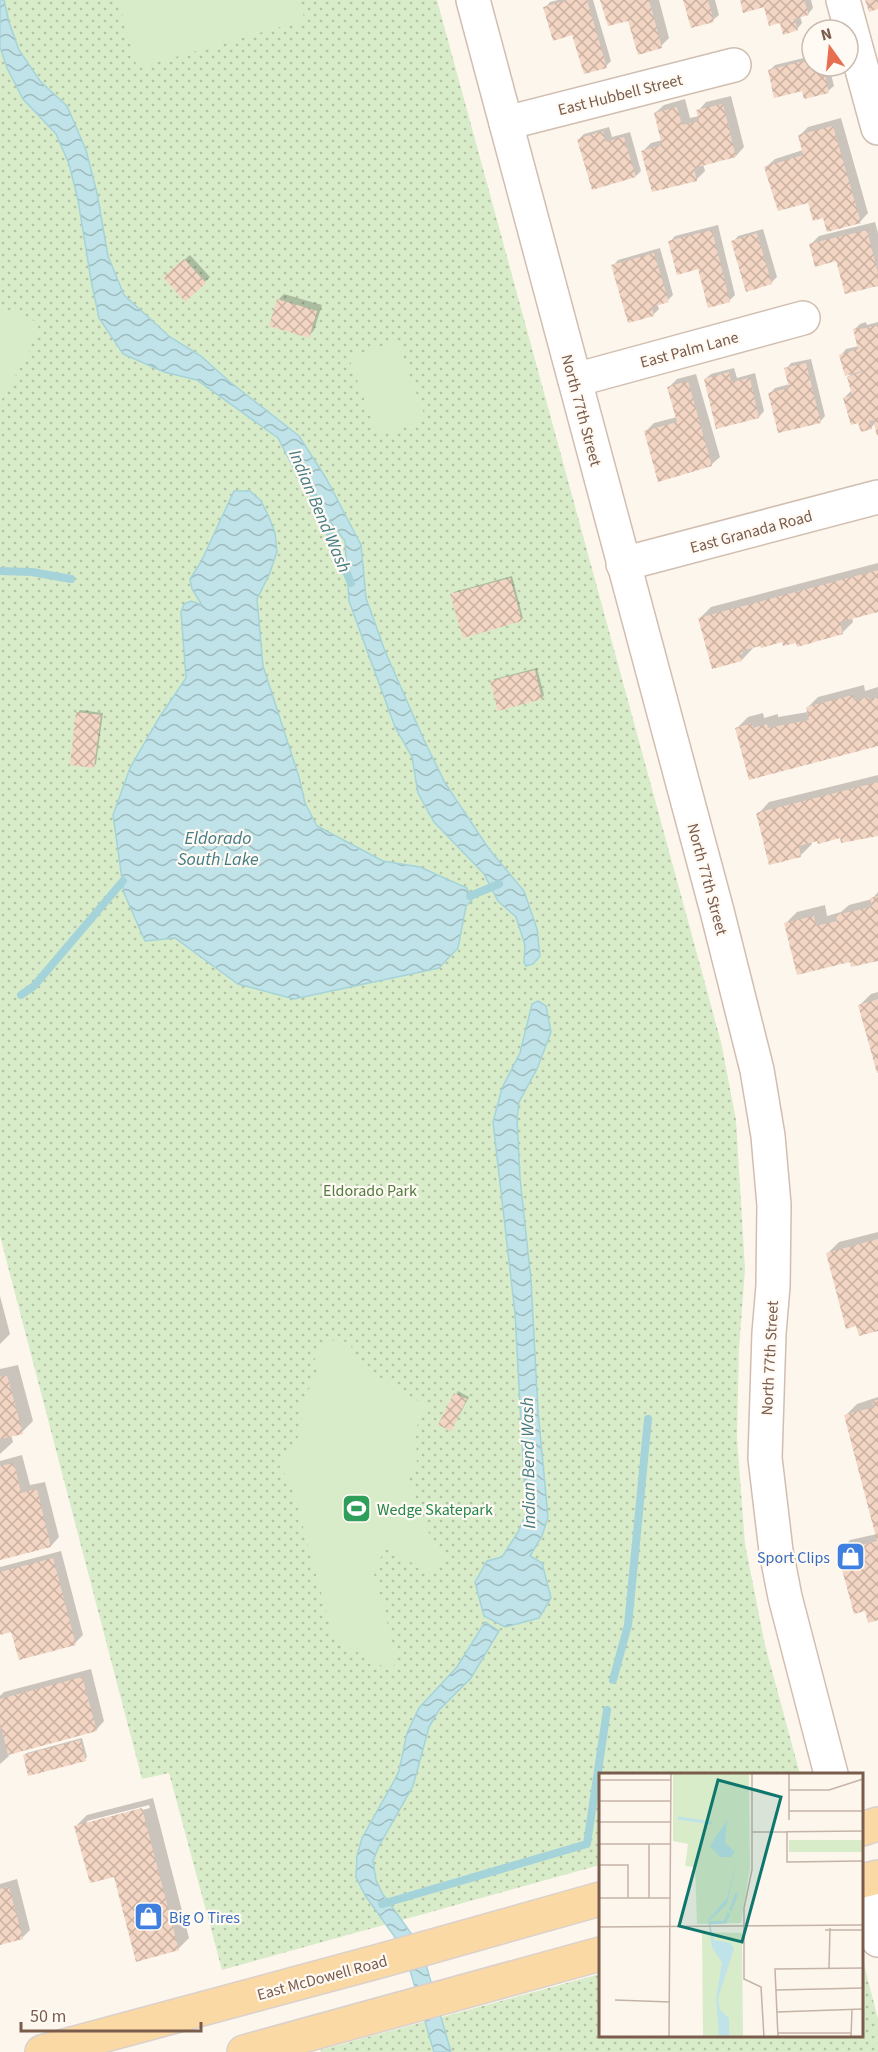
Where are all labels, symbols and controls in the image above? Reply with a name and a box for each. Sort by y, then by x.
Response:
north arrow [800,18,860,78]
text: N [818,22,834,46]
street label: East Hubbell Street [556,69,685,121]
street label: East Palm Lane [638,326,741,374]
street label: North 77th Street [556,352,607,469]
water label: Indian Bend Wash [282,446,357,577]
street label: East Granada Road [688,505,815,559]
street label: North 77th Street [682,821,733,938]
water label: Eldorado South Lake [177,826,259,872]
park label: Eldorado Park [323,1180,417,1202]
street label: North 77th Street [756,1299,784,1416]
water label: Indian Bend Wash [515,1397,542,1529]
sports icon: Wedge Skatepark [340,1493,372,1525]
place label: Wedge Skatepark [377,1499,493,1521]
shop icon: Sport Clips [835,1541,867,1573]
place label: Sport Clips [757,1547,830,1569]
inset map [599,1773,863,2037]
shop icon: Big O Tires [132,1901,164,1933]
place label: Big O Tires [169,1907,240,1929]
street label: East McDowell Road [255,1950,390,2006]
scale bar [21,1995,201,2033]
text: 50 m [30,2004,66,2029]

